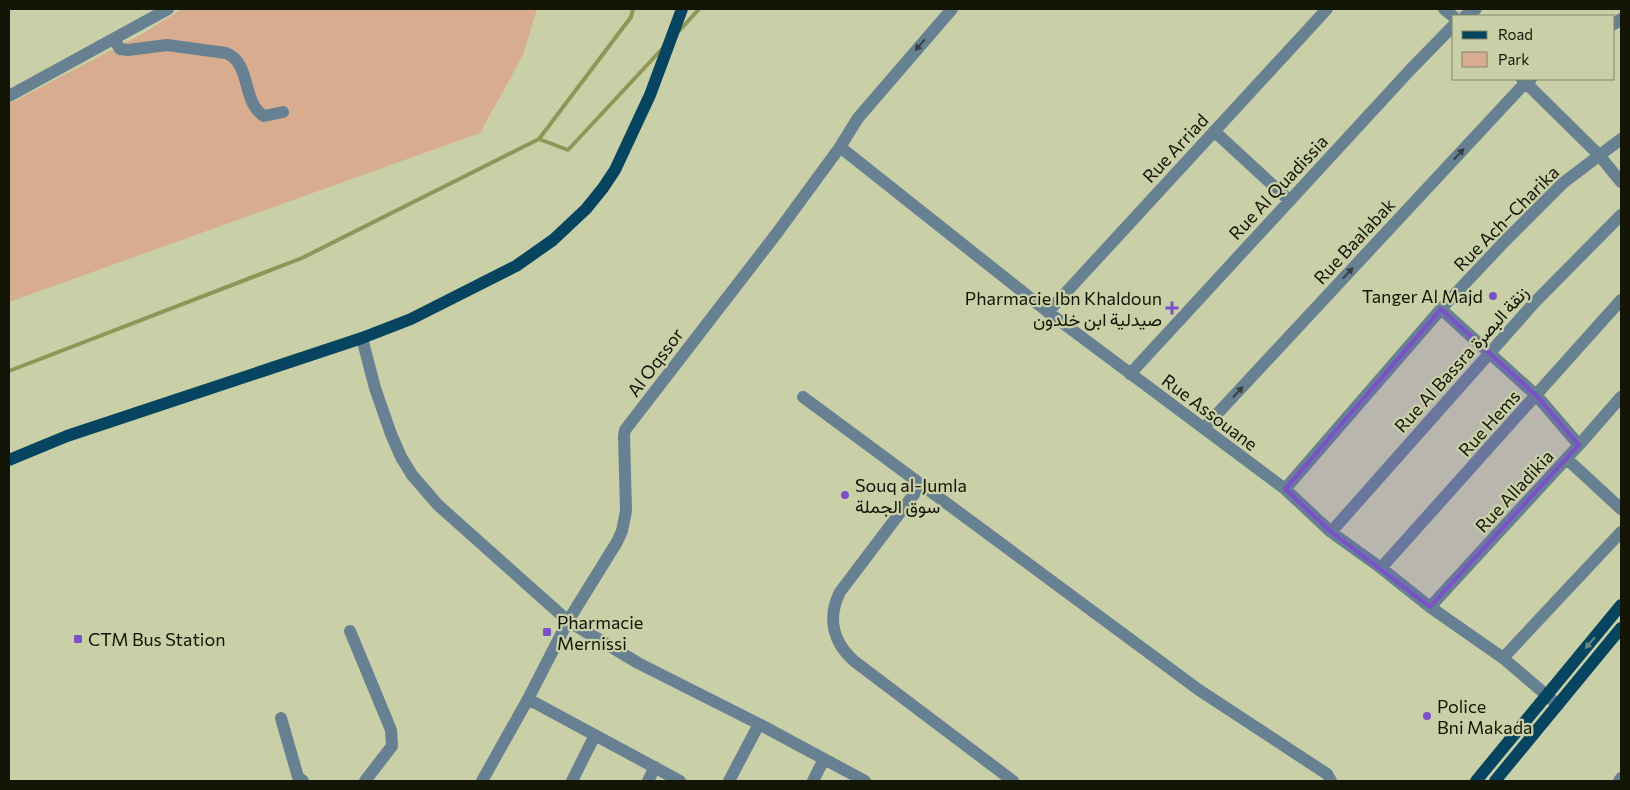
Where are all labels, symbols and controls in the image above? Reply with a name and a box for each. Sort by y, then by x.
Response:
legend [1452,15,1615,80]
text: Road [1498,25,1533,43]
one-way arrow [914,39,926,51]
text: Park [1498,50,1529,68]
street label: Rue Arriad [1138,109,1212,187]
street label: Rue Al Quadissia [1224,130,1332,244]
one-way arrow [1453,149,1465,161]
street label: Rue Ach–Charika [1449,161,1563,275]
street label: Rue Baalabak [1309,193,1399,288]
one-way arrow [1342,268,1354,280]
street label: Rue Al Bassra زنقة البصرة [1389,281,1533,437]
place label: Tanger Al Majd [1362,285,1483,307]
place label: Pharmacie Ibn Khaldoun صيدلية ابن خلدون [965,287,1162,331]
marker: Tanger Al Majd [1487,290,1499,302]
marker: Pharmacie Ibn Khaldoun صيدلية ابن خلدون [1166,302,1178,314]
street label: Al Oqssor [622,323,688,401]
street label: Rue Assouane [1158,369,1262,455]
street label: Rue Hems [1453,385,1525,461]
one-way arrow [1232,387,1244,399]
street label: Rue Alladikia [1470,445,1558,537]
place label: Souq al-Jumla سوق الجملة [855,474,967,518]
marker: Souq al-Jumla سوق الجملة [839,489,851,501]
place label: Pharmacie Mernissi [557,611,643,654]
marker: Pharmacie Mernissi [541,626,553,638]
place label: CTM Bus Station [88,628,225,650]
marker: CTM Bus Station [72,633,84,645]
one-way arrow [1585,636,1596,649]
place label: Police Bni Makada [1437,695,1532,738]
marker: Police Bni Makada [1421,710,1433,722]

